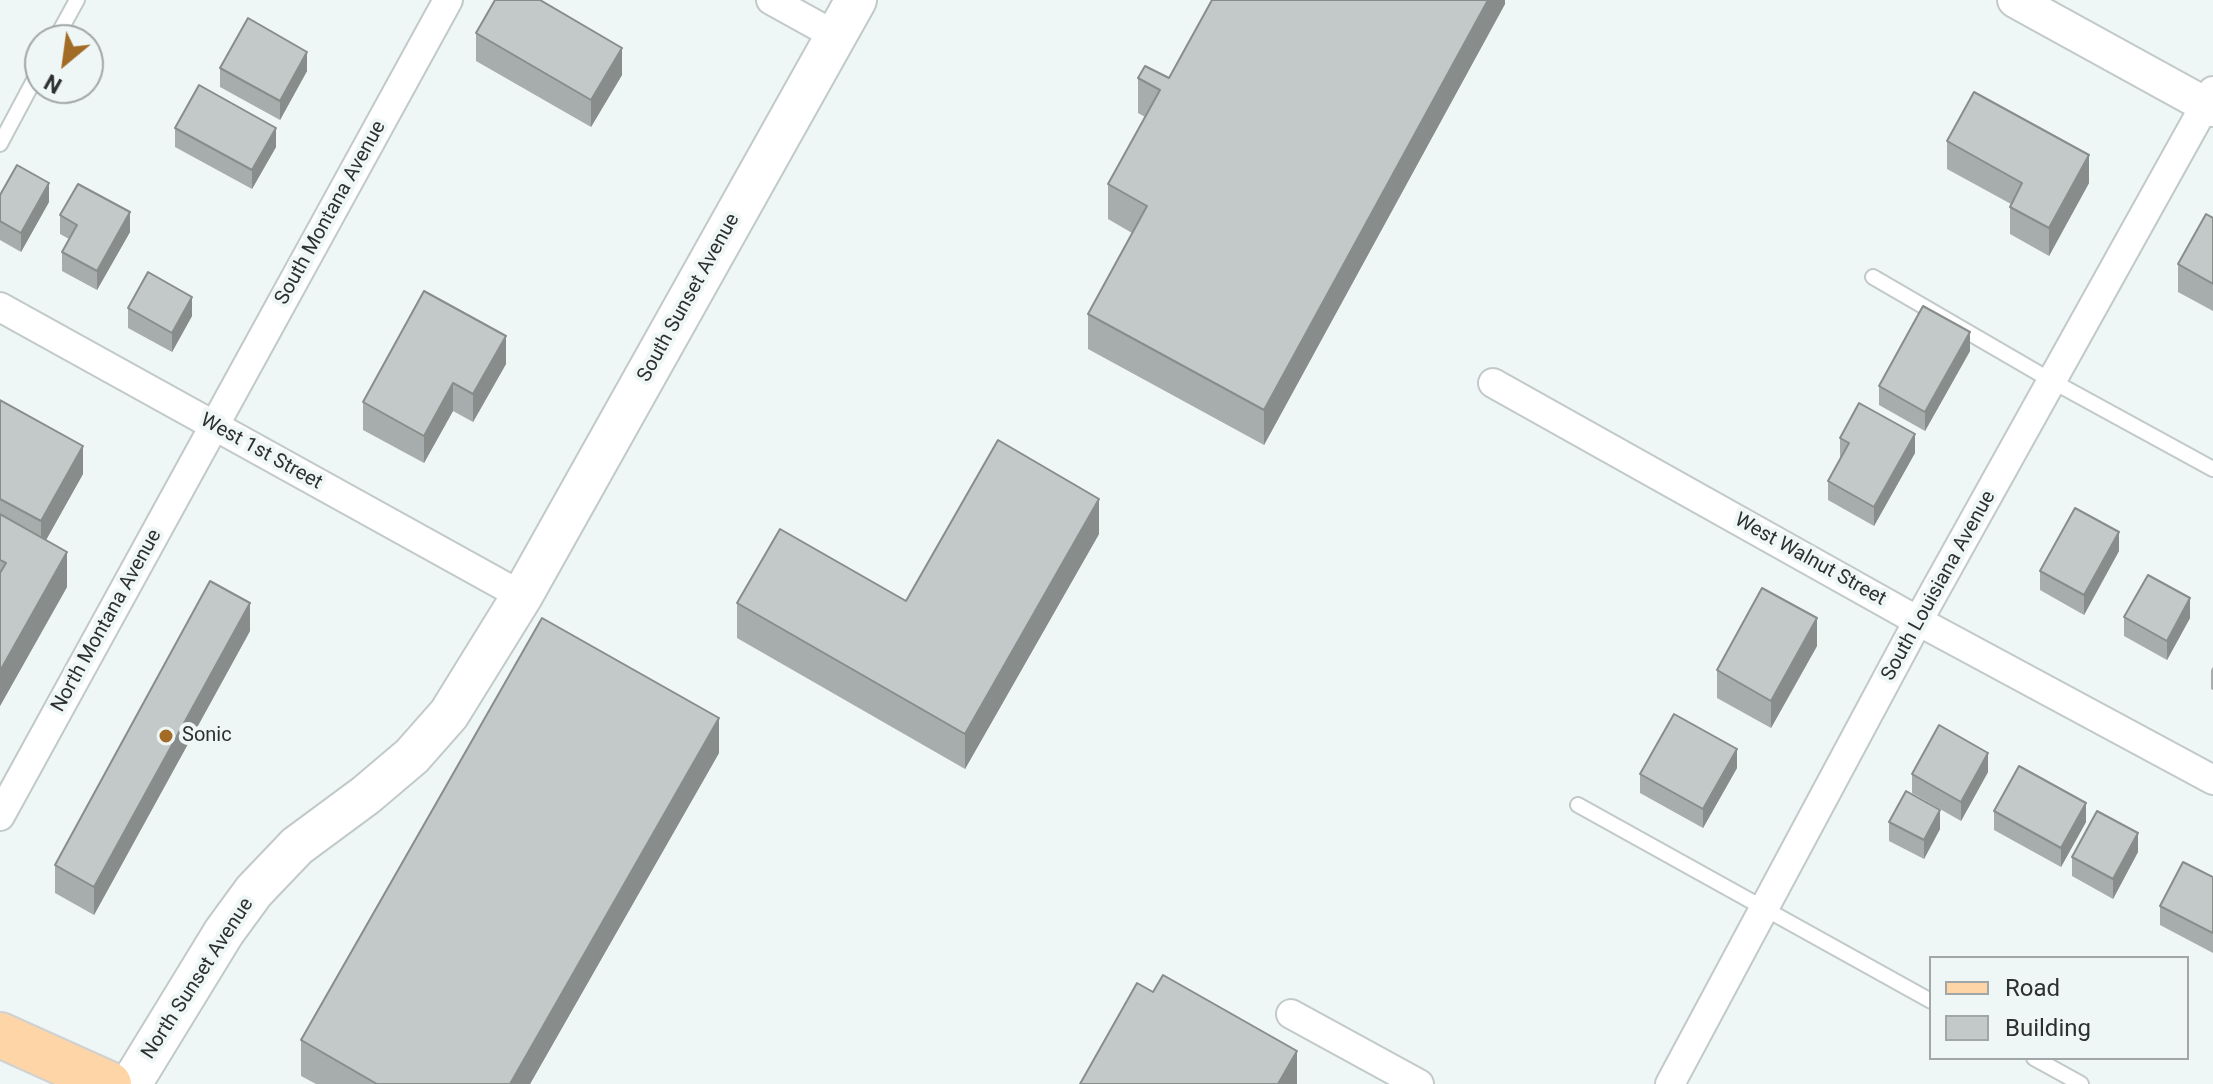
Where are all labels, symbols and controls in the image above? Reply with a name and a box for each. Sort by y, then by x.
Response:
north arrow [24,24,104,104]
text: N [40,69,66,98]
street label: South Montana Avenue [270,117,392,309]
street label: South Sunset Avenue [633,210,745,386]
street label: West 1st Street [196,409,326,495]
street label: South Louisiana Avenue [1877,487,2001,685]
street label: West Walnut Street [1730,508,1890,612]
street label: North Montana Avenue [47,525,167,717]
place label: Sonic [182,724,232,748]
marker: Sonic [157,727,175,745]
street label: North Sunset Avenue [137,894,259,1064]
legend [1929,956,2189,1060]
text: Road [2005,974,2060,1002]
text: Building [2005,1014,2091,1042]

